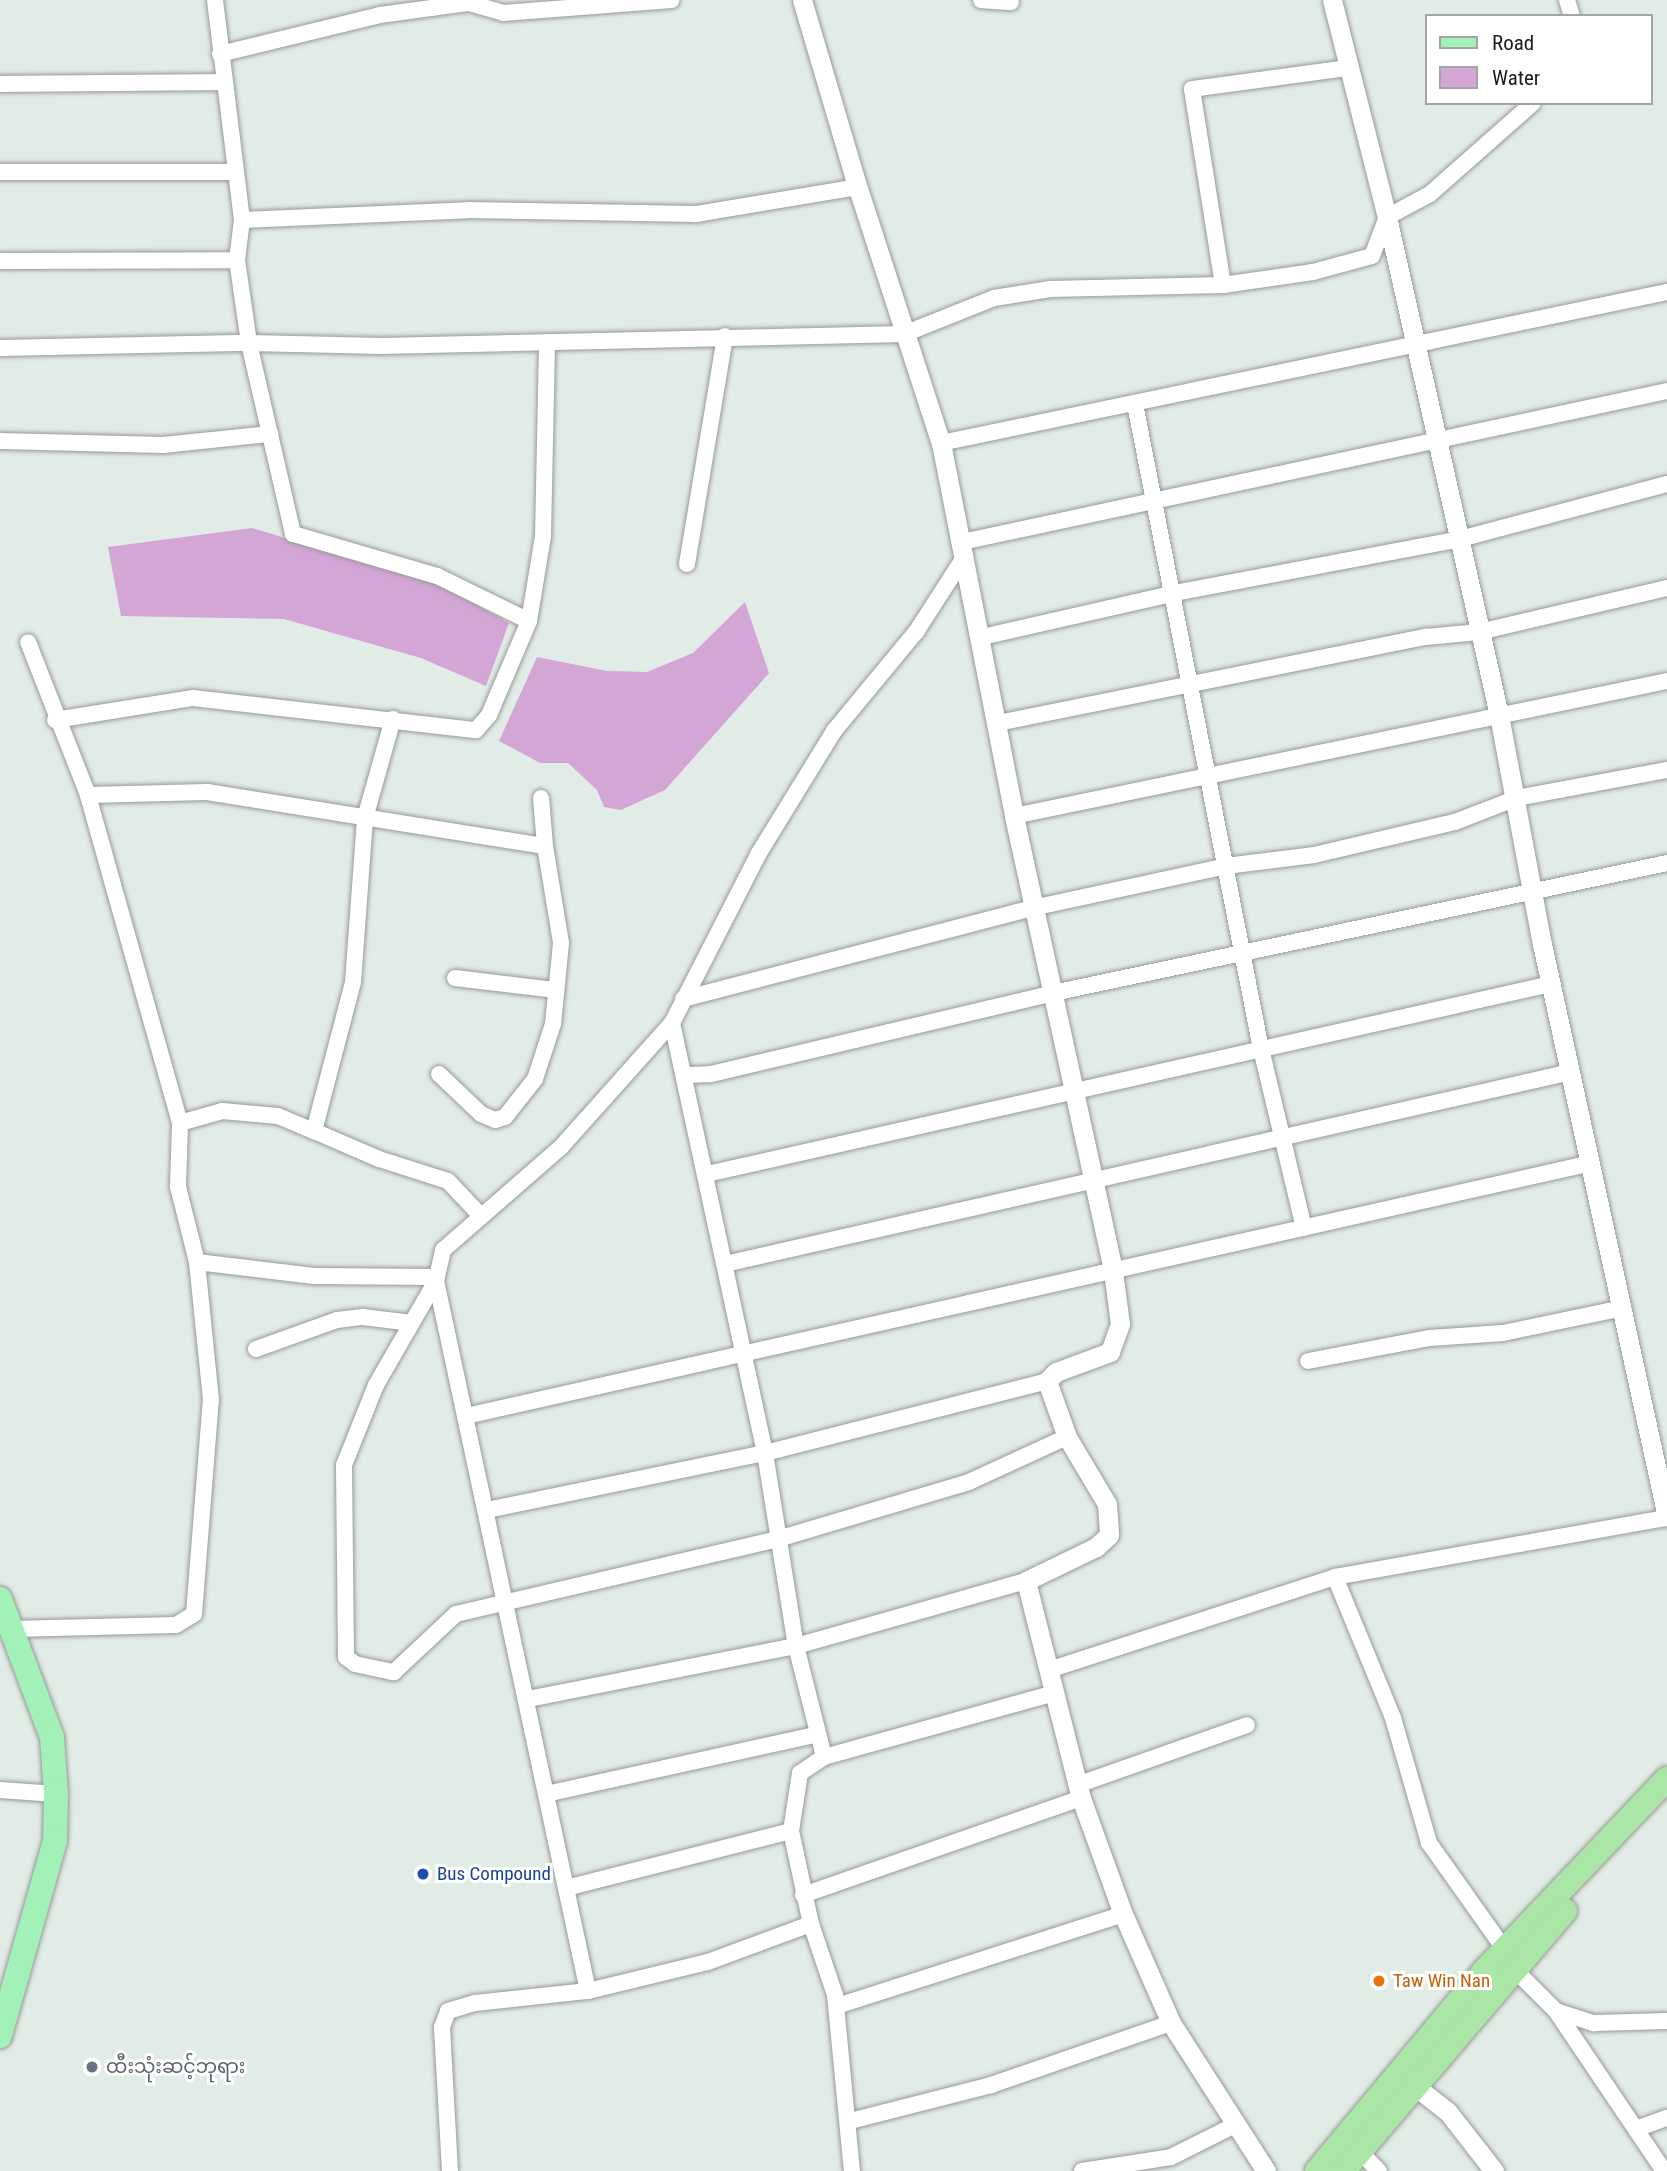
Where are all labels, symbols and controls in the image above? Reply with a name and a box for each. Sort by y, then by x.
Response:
legend [1426,14,1653,105]
text: Road [1492,31,1534,55]
text: Water [1492,66,1540,90]
place label: Bus Compound [437,1863,551,1885]
marker: Bus Compound [415,1866,431,1882]
place label: Taw Win Nan [1393,1970,1490,1992]
marker: Taw Win Nan [1371,1973,1387,1989]
place label: ထီးသုံးဆင့်ဘုရား [106,2056,245,2078]
marker: ထီးသုံးဆင့်ဘုရား [84,2059,100,2075]

